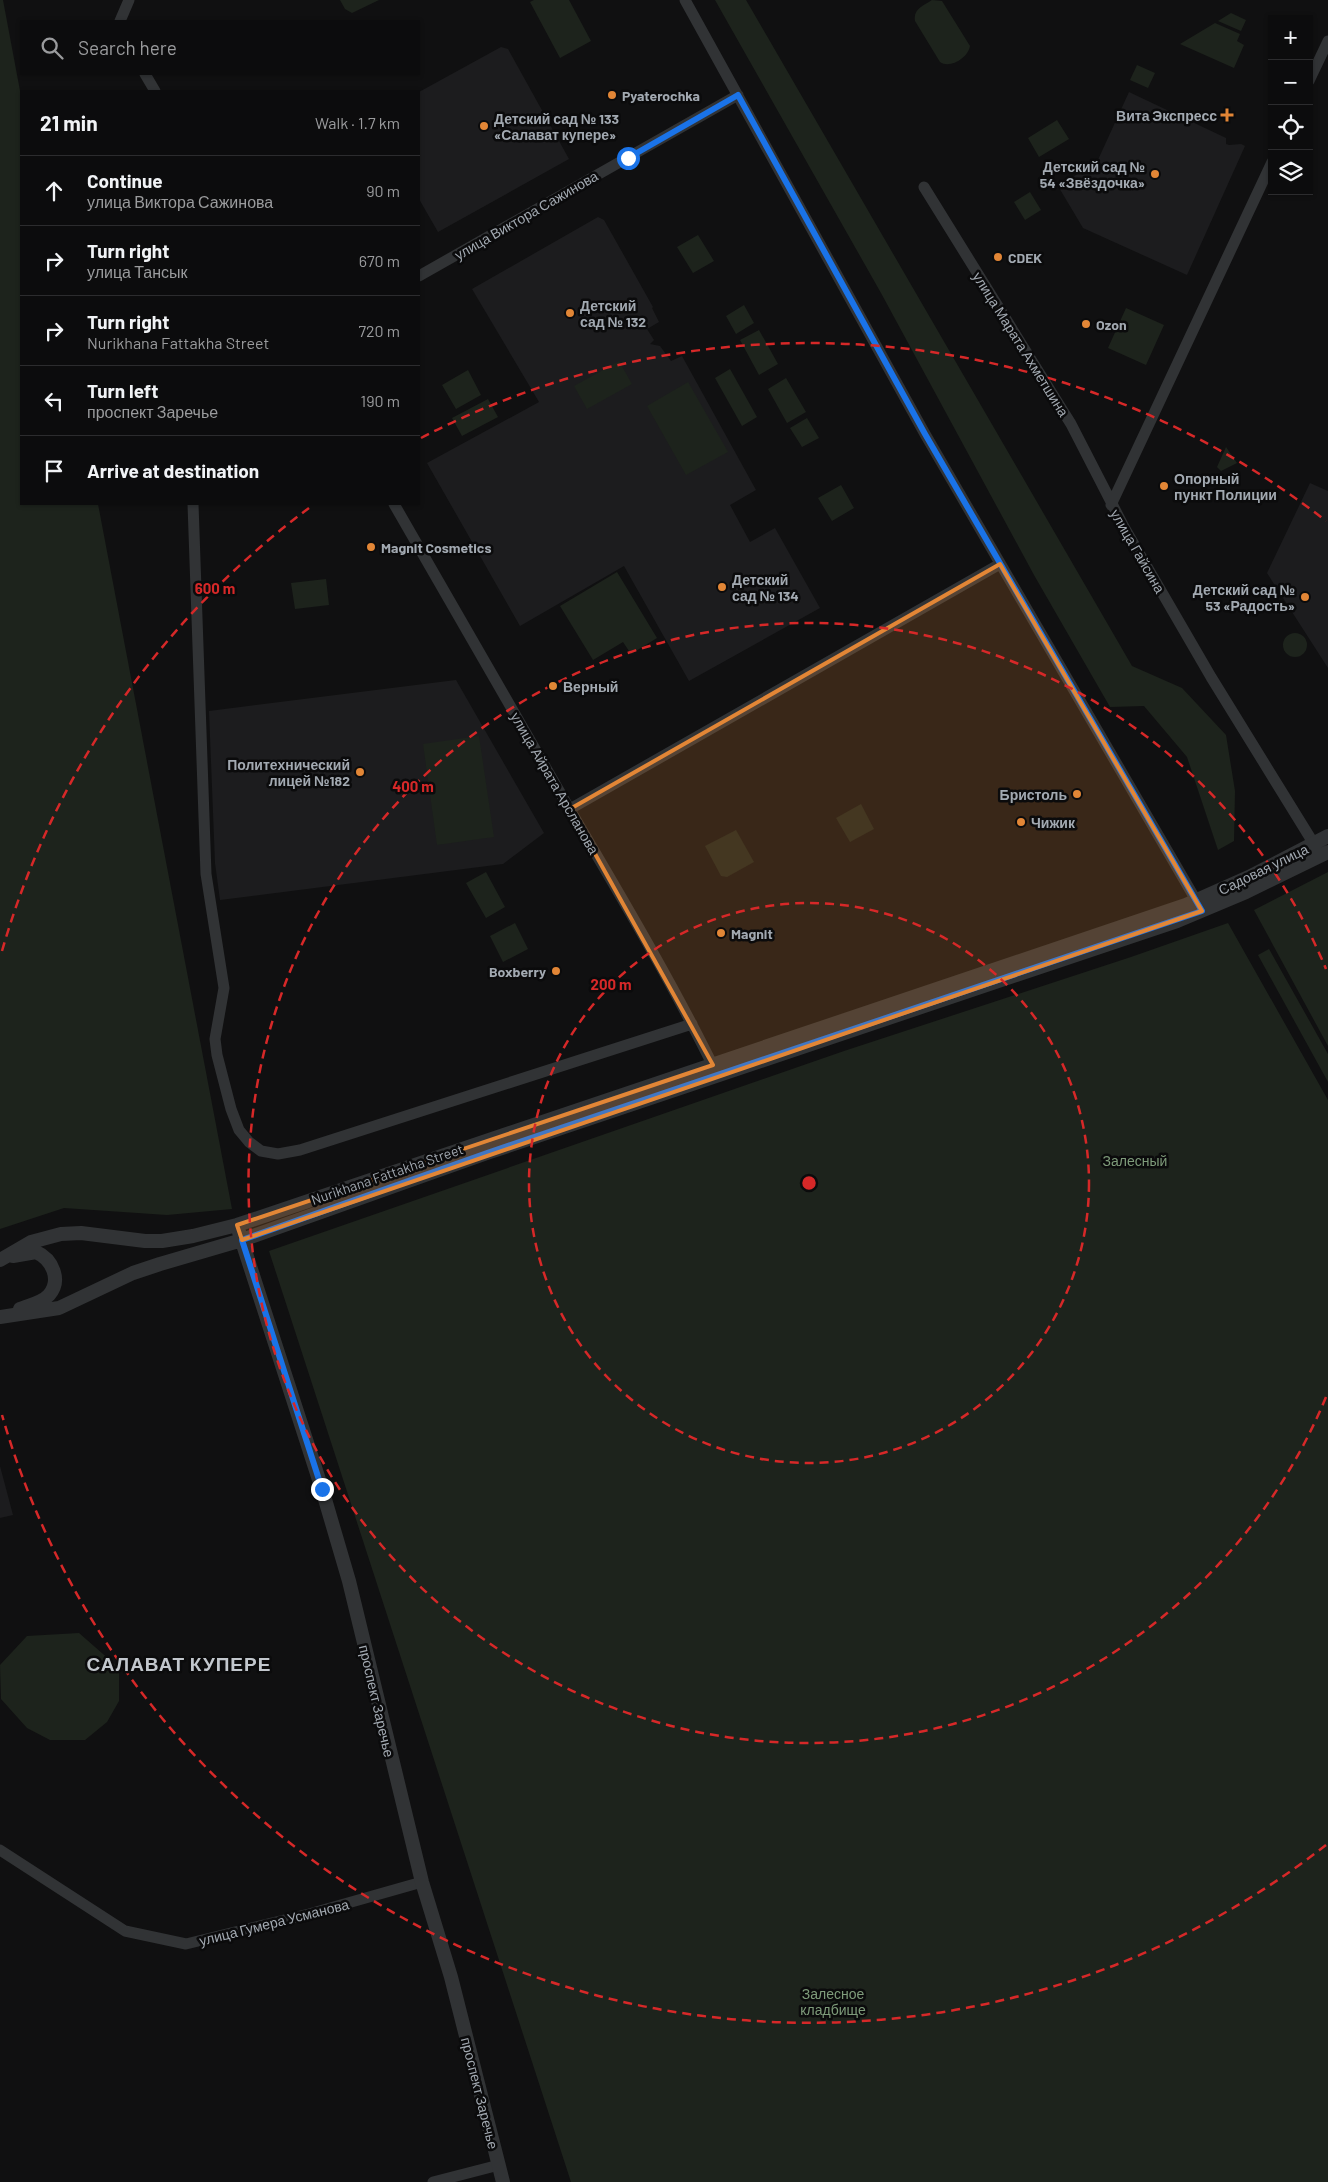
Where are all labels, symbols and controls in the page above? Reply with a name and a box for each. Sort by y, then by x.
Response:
map controls [1268,15,1313,195]
button: + [1268,15,1313,60]
search box [20,20,420,75]
icon: search [38,34,66,62]
text: Search here [78,36,177,59]
button: − [1268,60,1313,105]
place label: Pyaterochka [622,87,700,104]
marker: Pyaterochka [606,89,618,101]
button: locate [1268,105,1313,150]
place label: Вита Экспресс [1116,107,1217,124]
marker: Вита Экспресс [1221,109,1233,121]
text: 21 min [40,110,98,135]
place label: Детский сад № 133 «Салават купере» [494,110,619,143]
text: Walk · 1.7 km [315,113,400,132]
marker: Детский сад № 133 «Салават купере» [478,120,490,132]
route start [617,147,640,170]
button: layers [1268,150,1313,195]
place label: Детский сад № 54 «Звёздочка» [1040,158,1145,191]
street label: улица Виктора Сажинова [451,167,601,263]
marker: Детский сад № 54 «Звёздочка» [1149,168,1161,180]
text: Continue [87,169,163,192]
icon: ahead [40,177,68,205]
text: 90 m [366,181,400,200]
text: улица Виктора Сажинова [87,192,273,211]
text: Turn right [87,239,169,262]
icon: right [40,247,68,275]
place label: CDEK [1008,249,1042,266]
text: 670 m [359,251,400,270]
marker: CDEK [992,251,1004,263]
text: улица Тансык [87,262,187,281]
street label: улица Марата Ахметшина [969,269,1073,420]
place label: Детский сад № 132 [580,297,646,330]
marker: Детский сад № 132 [564,307,576,319]
text: Turn right [87,310,169,333]
place label: Ozon [1096,316,1127,333]
icon: right [40,317,68,345]
marker: Ozon [1080,318,1092,330]
text: 720 m [358,321,400,340]
text: Nurikhana Fattakha Street [87,333,269,352]
text: Turn left [87,379,158,402]
icon: left [40,387,68,415]
text: 190 m [361,391,400,410]
text: проспект Заречье [87,402,218,421]
icon: arrive [40,457,68,485]
text: Arrive at destination [87,459,259,482]
place label: Опорный пункт Полиции [1174,470,1277,503]
marker: Опорный пункт Полиции [1158,480,1170,492]
street label: улица Гайсина [1107,506,1169,596]
place label: Magnit Cosmetics [381,539,491,556]
marker: Magnit Cosmetics [365,541,377,553]
place label: Детский сад № 134 [732,571,799,604]
text: 600 m [195,579,235,597]
marker: Детский сад № 134 [716,581,728,593]
place label: Детский сад № 53 «Радость» [1193,581,1295,614]
marker: Детский сад № 53 «Радость» [1299,591,1311,603]
place label: Верный [563,678,618,695]
marker: Верный [547,680,559,692]
street label: улица Айрата Арсланова [507,709,603,857]
place label: Политехнический лицей №182 [227,756,350,789]
marker: Политехнический лицей №182 [354,766,366,778]
text: 400 m [392,777,434,795]
place label: Бристоль [1000,786,1067,803]
marker: Бристоль [1071,788,1083,800]
place label: Чижик [1031,814,1076,831]
marker: Чижик [1015,816,1027,828]
street label: Садовая улица [1215,840,1311,898]
place label: Magnit [731,925,773,942]
marker: Magnit [715,927,727,939]
place label: Boxberry [489,963,546,980]
marker: Boxberry [550,965,562,977]
text: 200 m [590,975,632,993]
street label: Nurikhana Fattakha Street [309,1140,465,1208]
park label: Залесный [1103,1152,1167,1169]
centre of rings [800,1174,818,1192]
route end [311,1478,334,1501]
street label: проспект Заречье [356,1643,398,1759]
district label: САЛАВАТ КУПЕРЕ [87,1652,271,1675]
street label: улица Гумера Усманова [197,1895,351,1949]
park label: Залесное кладбище [800,1985,866,2018]
street label: проспект Заречье [458,2035,502,2151]

